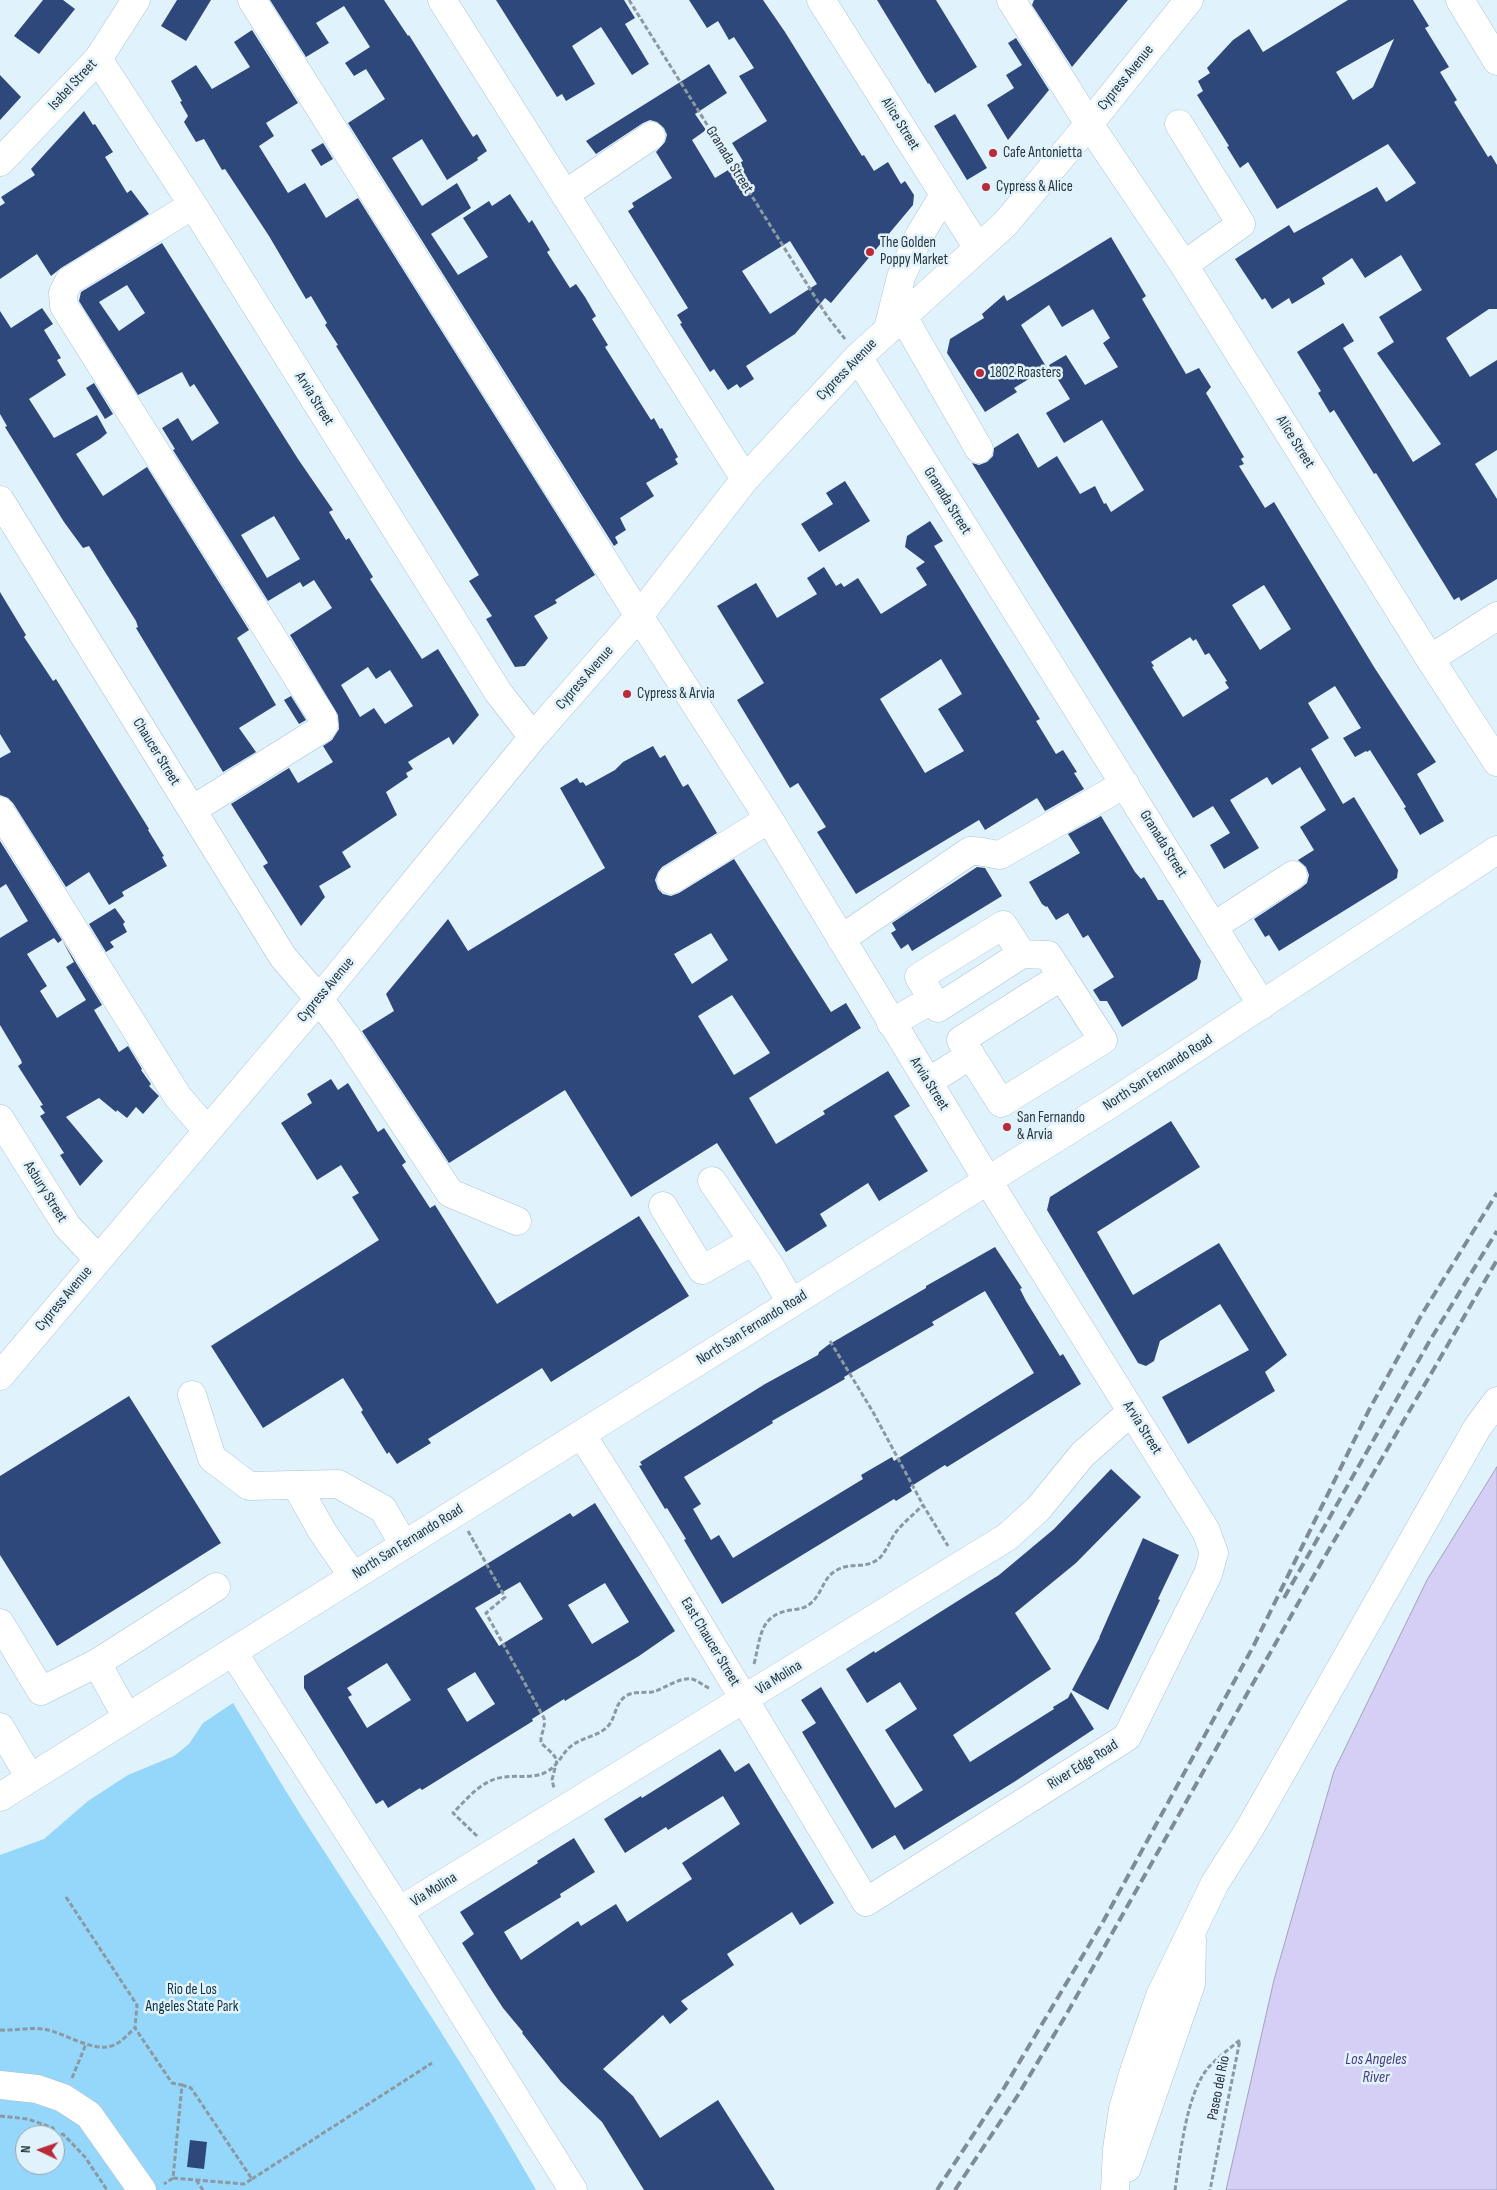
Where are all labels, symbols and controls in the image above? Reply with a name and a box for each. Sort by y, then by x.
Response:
street label: Cypress Avenue [1094,42,1158,114]
street label: Isabel Street [45,56,101,114]
street label: Alice Street [877,94,923,154]
street label: Granada Street [701,123,757,197]
place label: Cafe Antonietta [1003,144,1082,162]
marker: Cafe Antonietta [987,147,999,159]
place label: Cypress & Alice [996,178,1073,196]
marker: Cypress & Alice [980,181,992,193]
place label: The Golden Poppy Market [880,234,948,269]
marker: The Golden Poppy Market [864,246,876,258]
street label: Cypress Avenue [813,335,881,405]
place label: 1802 Roasters [990,364,1061,382]
marker: 1802 Roasters [974,367,986,379]
street label: Arvia Street [291,369,337,429]
street label: Alice Street [1272,412,1318,472]
street label: Granada Street [919,464,975,538]
street label: Cypress Avenue [552,642,618,714]
place label: Cypress & Arvia [637,685,715,703]
marker: Cypress & Arvia [621,688,633,700]
street label: Chaucer Street [128,715,184,789]
street label: Granada Street [1135,807,1191,881]
street label: Cypress Avenue [294,954,358,1026]
street label: North San Fernando Road [1100,1031,1216,1115]
street label: Arvia Street [906,1054,952,1114]
place label: San Fernando & Arvia [1017,1109,1085,1144]
marker: San Fernando & Arvia [1001,1121,1013,1133]
street label: Asbury Street [19,1158,71,1226]
street label: Cypress Avenue [32,1263,96,1335]
street label: North San Fernando Road [693,1287,811,1369]
street label: Arvia Street [1119,1398,1165,1458]
street label: North San Fernando Road [349,1501,467,1583]
street label: East Chaucer Street [677,1594,743,1690]
street label: Via Molina [753,1657,805,1699]
street label: River Edge Road [1044,1736,1122,1794]
street label: Via Molina [408,1869,460,1911]
park label: Rio de Los Angeles State Park [145,1981,239,2016]
water label: Los Angeles River [1345,2050,1407,2088]
street label: Paseo del Rio [1204,2054,1234,2122]
north arrow [15,2125,65,2175]
text: N [17,2145,34,2153]

